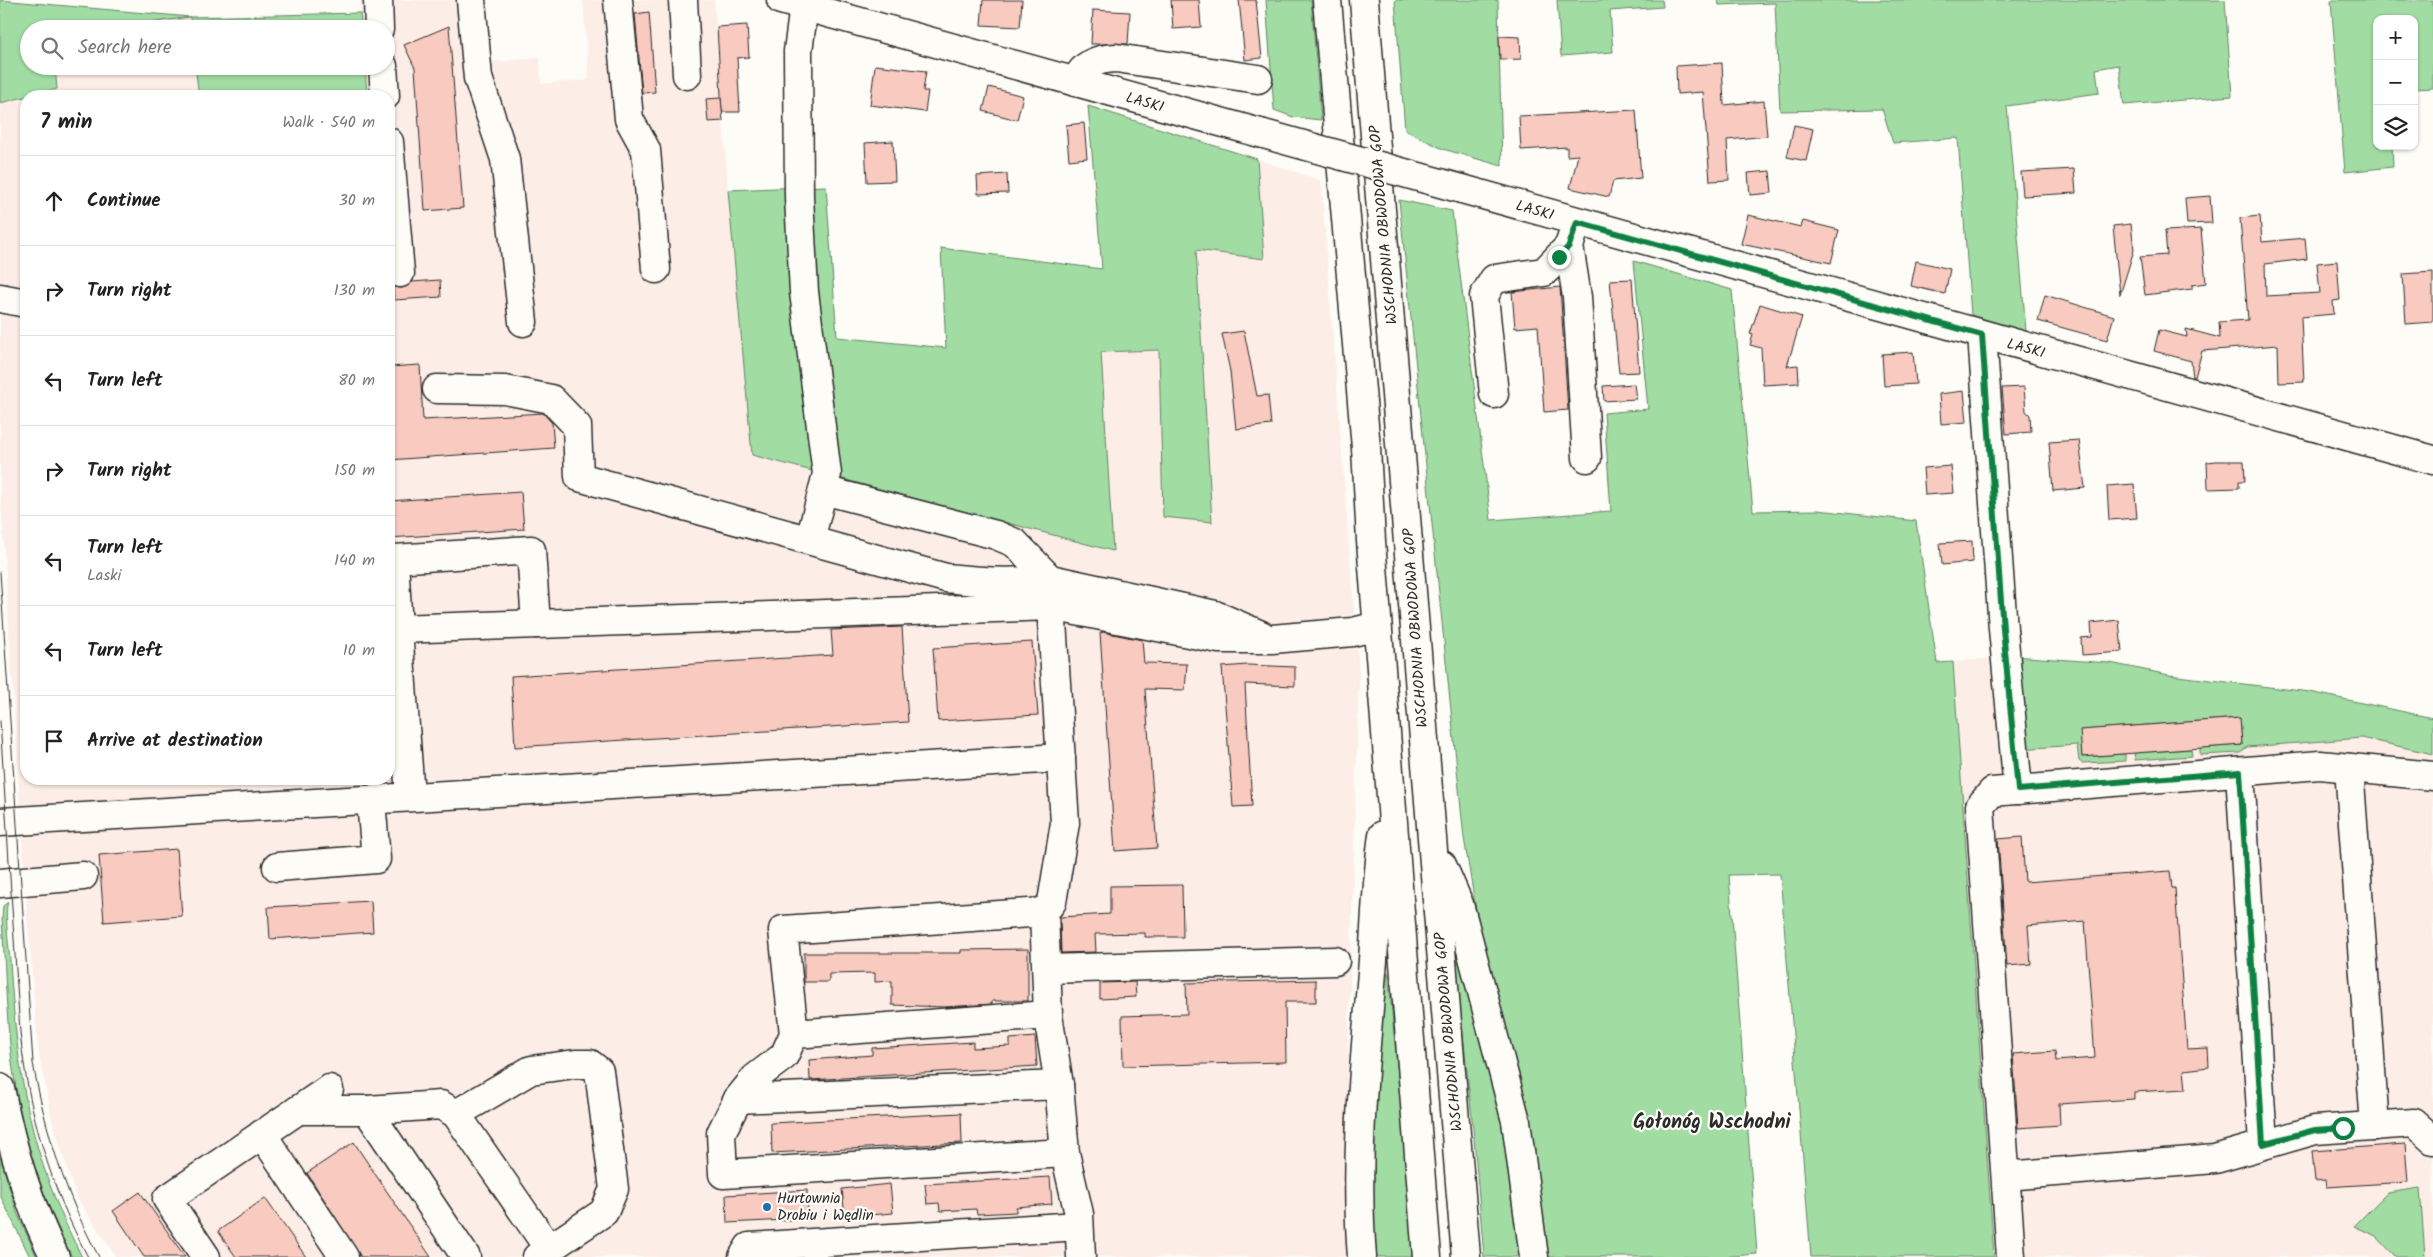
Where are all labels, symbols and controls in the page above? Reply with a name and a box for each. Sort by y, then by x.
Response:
map controls [2373,15,2418,150]
button: + [2373,15,2418,60]
search box [20,20,395,75]
text: Search here [78,33,172,63]
icon: search [38,34,66,62]
button: − [2373,60,2418,105]
street label: LASKI [1123,86,1167,120]
button: layers [2373,105,2418,150]
text: 7 min [40,106,92,139]
text: Walk · 540 m [282,110,375,135]
street label: WSCHODNIA OBWODOWA GOP [1363,124,1405,325]
text: Continue [87,186,160,216]
icon: ahead [40,187,68,215]
text: 30 m [339,188,375,213]
street label: LASKI [1513,194,1557,228]
route end [1548,246,1571,269]
text: Turn right [87,276,172,306]
icon: right [40,277,68,305]
text: 130 m [334,278,375,303]
street label: LASKI [2004,332,2048,366]
text: Turn left [87,366,162,396]
icon: left [40,367,68,395]
text: 80 m [338,368,375,393]
text: Turn right [87,456,172,486]
icon: right [40,457,68,485]
text: 150 m [334,458,375,483]
street label: WSCHODNIA OBWODOWA GOP [1397,527,1435,728]
text: Turn left [87,533,162,563]
icon: left [40,547,68,575]
text: 140 m [334,548,375,573]
text: Laski [87,563,121,588]
text: Turn left [87,636,162,666]
icon: left [40,637,68,665]
text: 10 m [343,638,375,663]
text: Arrive at destination [87,726,263,756]
icon: arrive [40,727,68,755]
street label: WSCHODNIA OBWODOWA GOP [1428,931,1470,1132]
district label: Gołonóg Wschodni [1633,1107,1792,1139]
route start [2332,1117,2355,1140]
place label: Hurtownia Drobiu i Wędlin [777,1187,874,1228]
marker: Hurtownia Drobiu i Wędlin [761,1201,773,1213]

